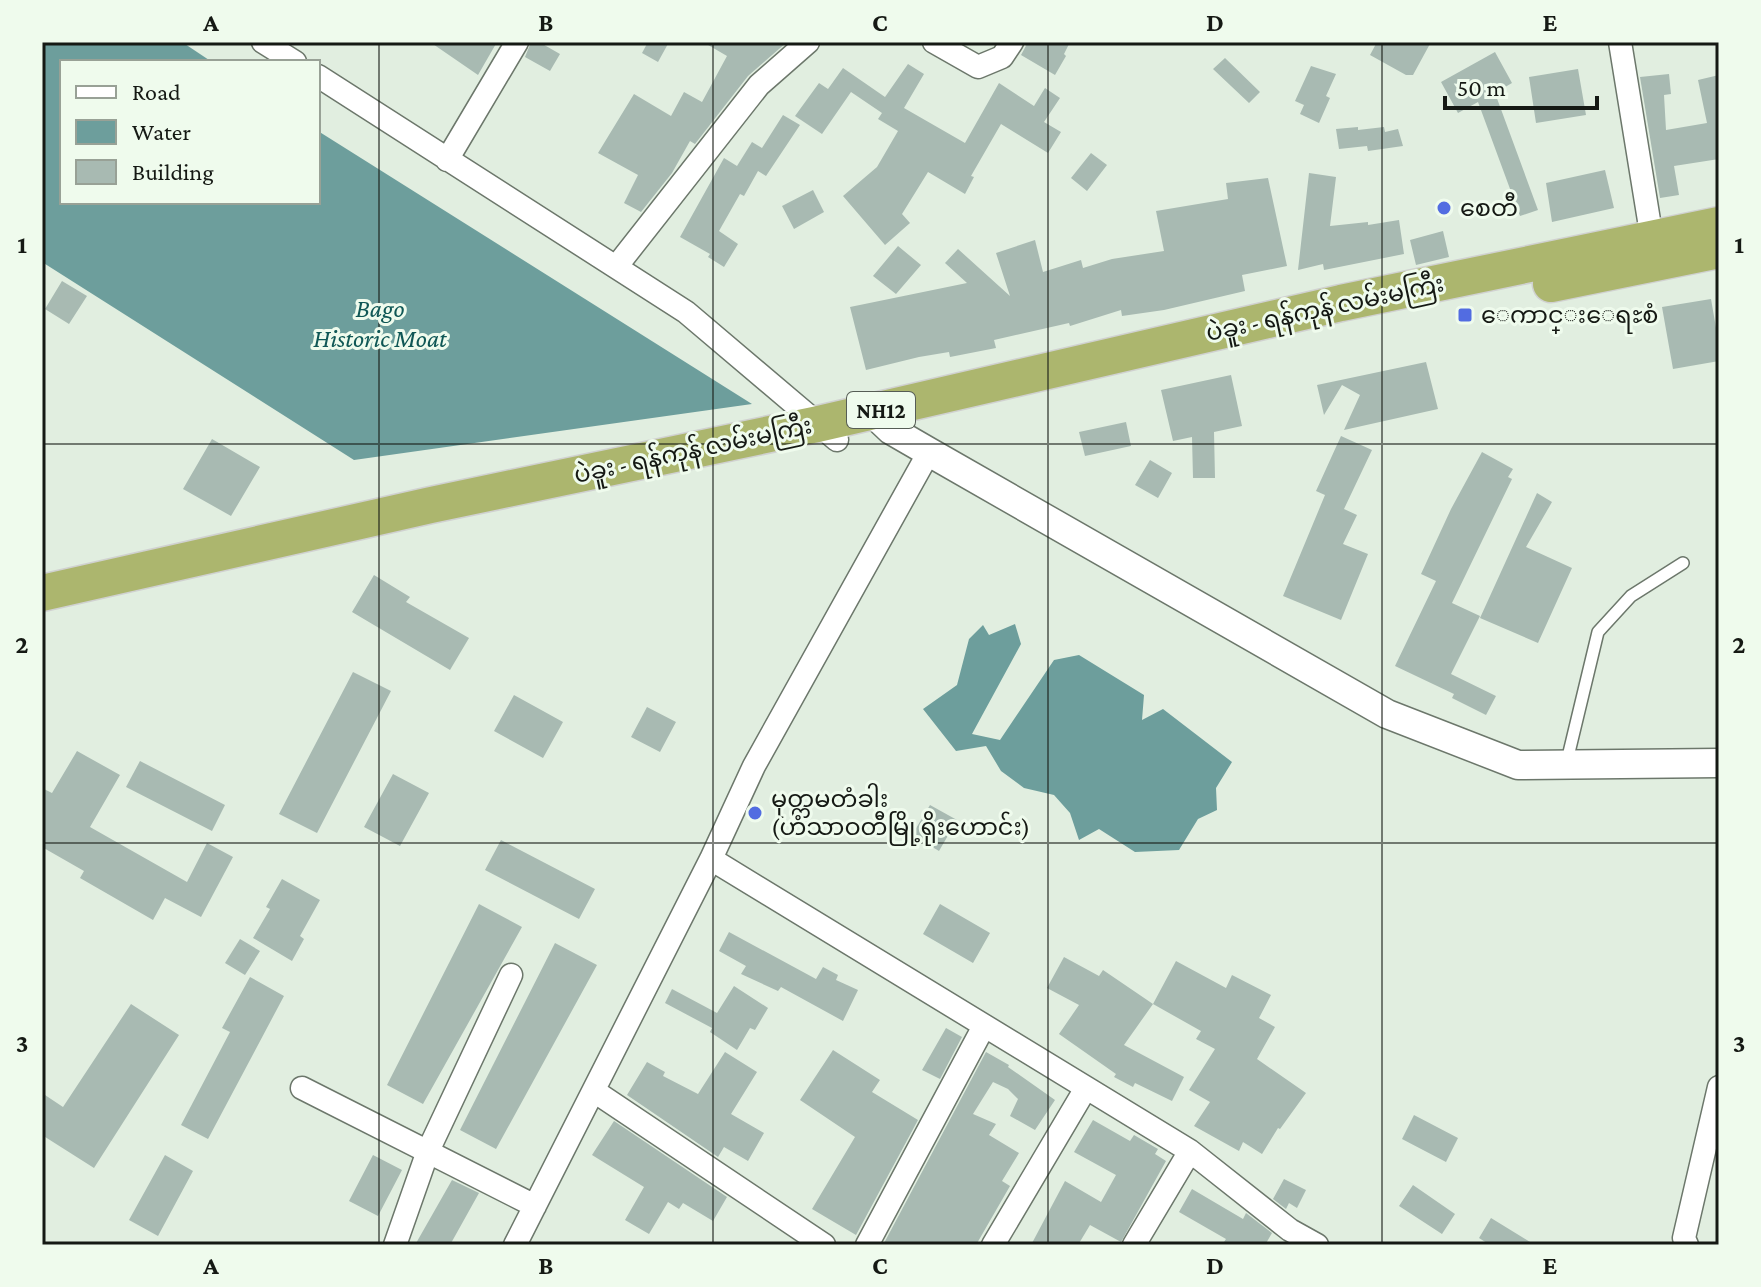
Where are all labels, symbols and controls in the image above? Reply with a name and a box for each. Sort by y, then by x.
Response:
text: A [202,8,219,37]
text: B [538,8,554,37]
text: C [872,8,888,37]
text: D [1206,8,1224,37]
text: E [1543,8,1558,37]
legend [60,60,320,204]
scale bar [1445,60,1597,110]
text: 50 m [1457,74,1506,101]
text: Road [132,78,181,105]
text: Water [132,118,191,145]
text: Building [132,158,214,185]
place label: စေတီ [1460,192,1518,221]
marker: စေတီ [1435,199,1453,217]
text: 1 [17,230,27,259]
text: 1 [1734,230,1744,259]
street label: ပဲခူး - ရန်ကုန် လမ်းမကြီး [1203,267,1448,352]
water label: Bago Historic Moat [313,294,447,353]
place label: ေကာင္းေရႊစံ [1481,301,1658,334]
marker: ေကာင္းေရႊစံ [1456,306,1474,324]
road number: NH12 [847,392,915,428]
street label: ပဲခူး - ရန်ကုန် လမ်းမကြီး [571,409,816,494]
text: 2 [15,630,29,659]
text: 2 [1732,630,1746,659]
place label: မုတ္တမတံခါး (ဟံသာဝတီမြို့ရိုးဟောင်း) [771,783,1030,846]
marker: မုတ္တမတံခါး (ဟံသာဝတီမြို့ရိုးဟောင်း) [746,804,764,822]
text: 3 [16,1029,28,1058]
text: 3 [1733,1029,1745,1058]
text: A [202,1251,219,1280]
text: B [538,1251,554,1280]
text: C [872,1251,888,1280]
text: D [1206,1251,1224,1280]
text: E [1543,1251,1558,1280]

